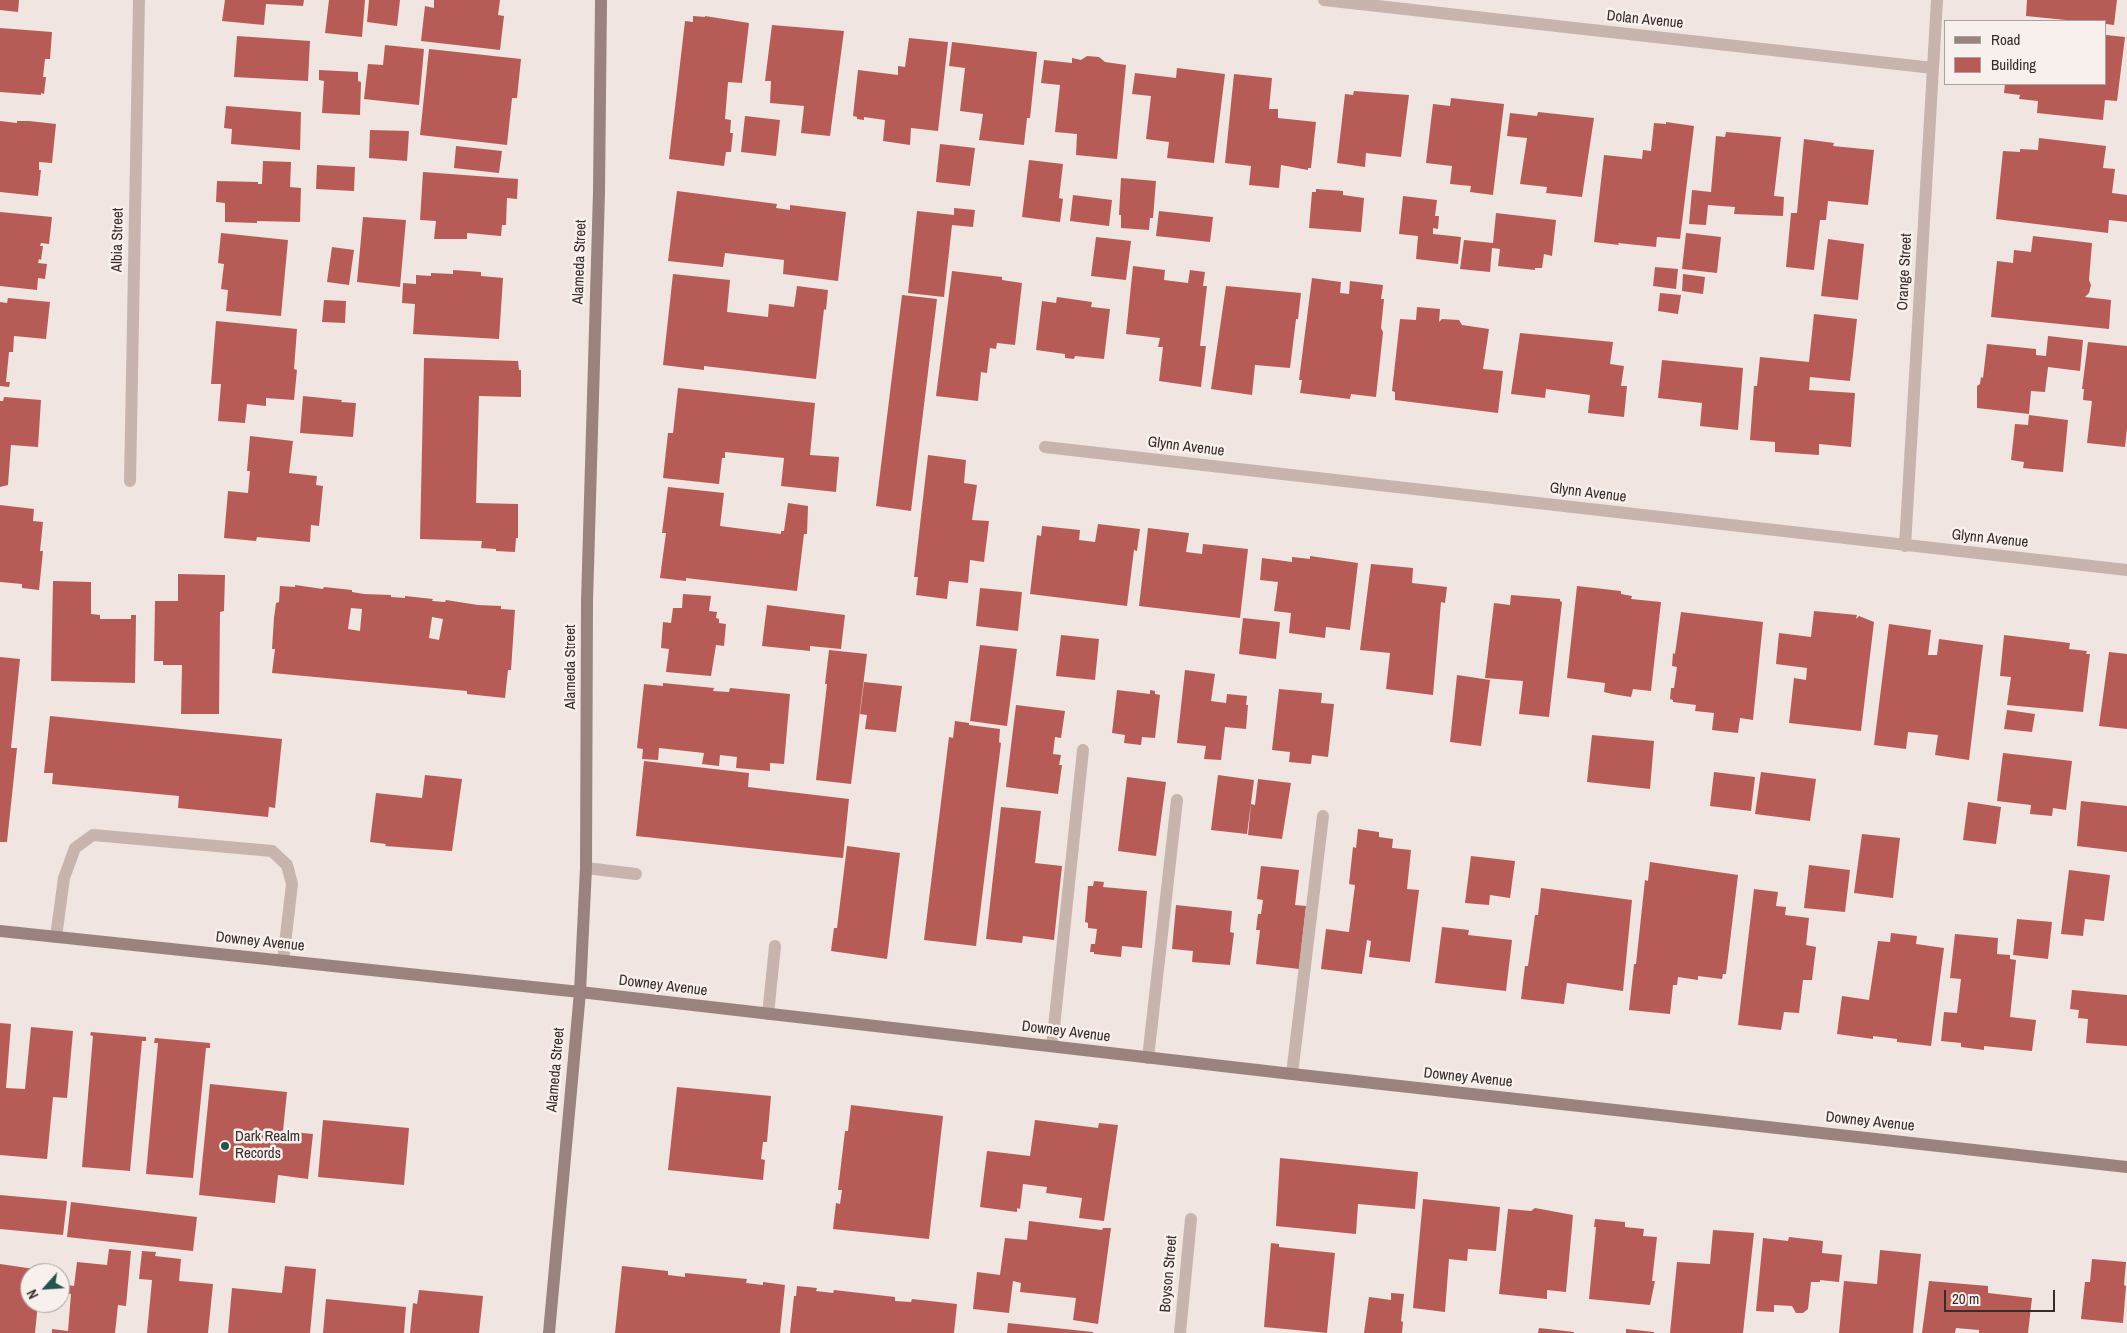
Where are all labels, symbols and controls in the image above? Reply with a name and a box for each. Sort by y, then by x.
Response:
street label: Dolan Avenue [1606,7,1684,33]
legend [1944,20,2107,85]
text: Road [1991,29,2020,50]
text: Building [1991,54,2036,75]
street label: Albia Street [108,208,128,272]
street label: Alameda Street [570,219,590,305]
street label: Orange Street [1894,233,1916,311]
street label: Glynn Avenue [1147,433,1225,461]
street label: Glynn Avenue [1549,479,1627,507]
street label: Glynn Avenue [1951,526,2029,552]
street label: Alameda Street [562,625,580,709]
street label: Downey Avenue [215,928,305,956]
street label: Downey Avenue [618,972,708,1000]
street label: Downey Avenue [1021,1018,1111,1046]
street label: Alameda Street [543,1027,569,1113]
street label: Downey Avenue [1423,1064,1513,1092]
street label: Downey Avenue [1825,1108,1915,1136]
place label: Dark Realm Records [235,1128,300,1163]
marker: Dark Realm Records [219,1140,231,1152]
street label: Boyson Street [1157,1235,1181,1313]
north arrow [20,1263,70,1313]
scale bar [1947,1280,2058,1312]
text: N [23,1286,42,1302]
text: 20 m [1952,1288,1979,1309]

